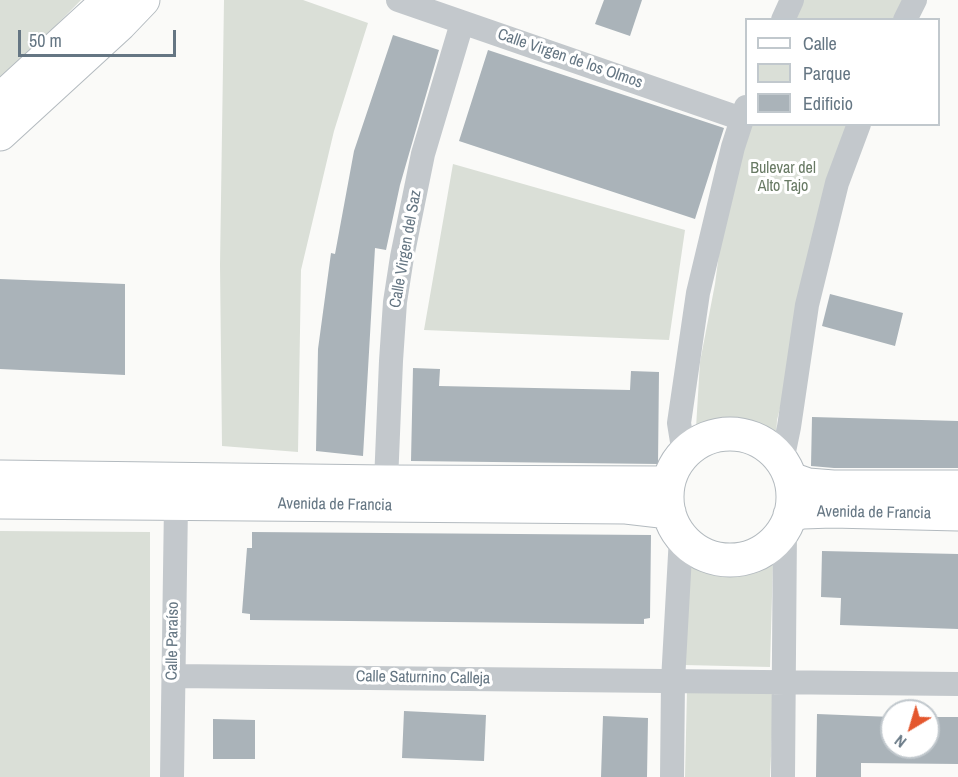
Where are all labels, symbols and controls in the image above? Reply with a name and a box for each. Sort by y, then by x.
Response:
scale bar [21,18,178,56]
legend [745,18,940,126]
street label: Calle Virgen de los Olmos [495,25,645,93]
text: 50 m [29,28,62,53]
text: Calle [803,31,837,56]
text: Parque [803,61,851,86]
text: Edificio [803,91,853,116]
park label: Bulevar del Alto Tajo [750,159,816,197]
street label: Calle Virgen del Saz [386,189,426,309]
street label: Avenida de Francia [278,494,392,516]
street label: Avenida de Francia [817,502,931,524]
street label: Calle Paraíso [163,601,183,681]
street label: Calle Saturnino Calleja [356,667,490,689]
north arrow [880,699,940,759]
text: N [890,730,911,753]

